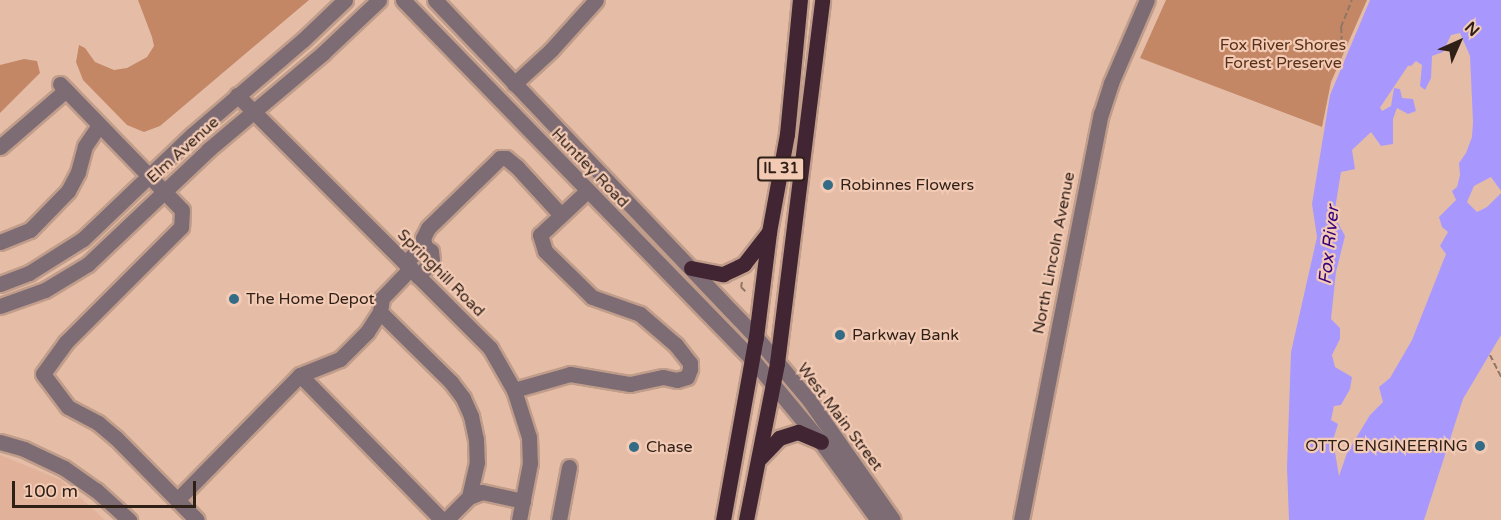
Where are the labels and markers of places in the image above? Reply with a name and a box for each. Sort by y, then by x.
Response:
place label: Robinnes Flowers [840,175,974,195]
marker: Robinnes Flowers [821,178,835,192]
place label: The Home Depot [246,289,375,309]
marker: The Home Depot [227,292,241,306]
place label: Parkway Bank [852,325,959,345]
marker: Parkway Bank [833,328,847,342]
place label: OTTO ENGINEERING [1305,436,1468,456]
place label: Chase [646,437,693,457]
marker: OTTO ENGINEERING [1473,439,1487,453]
marker: Chase [627,440,641,454]

